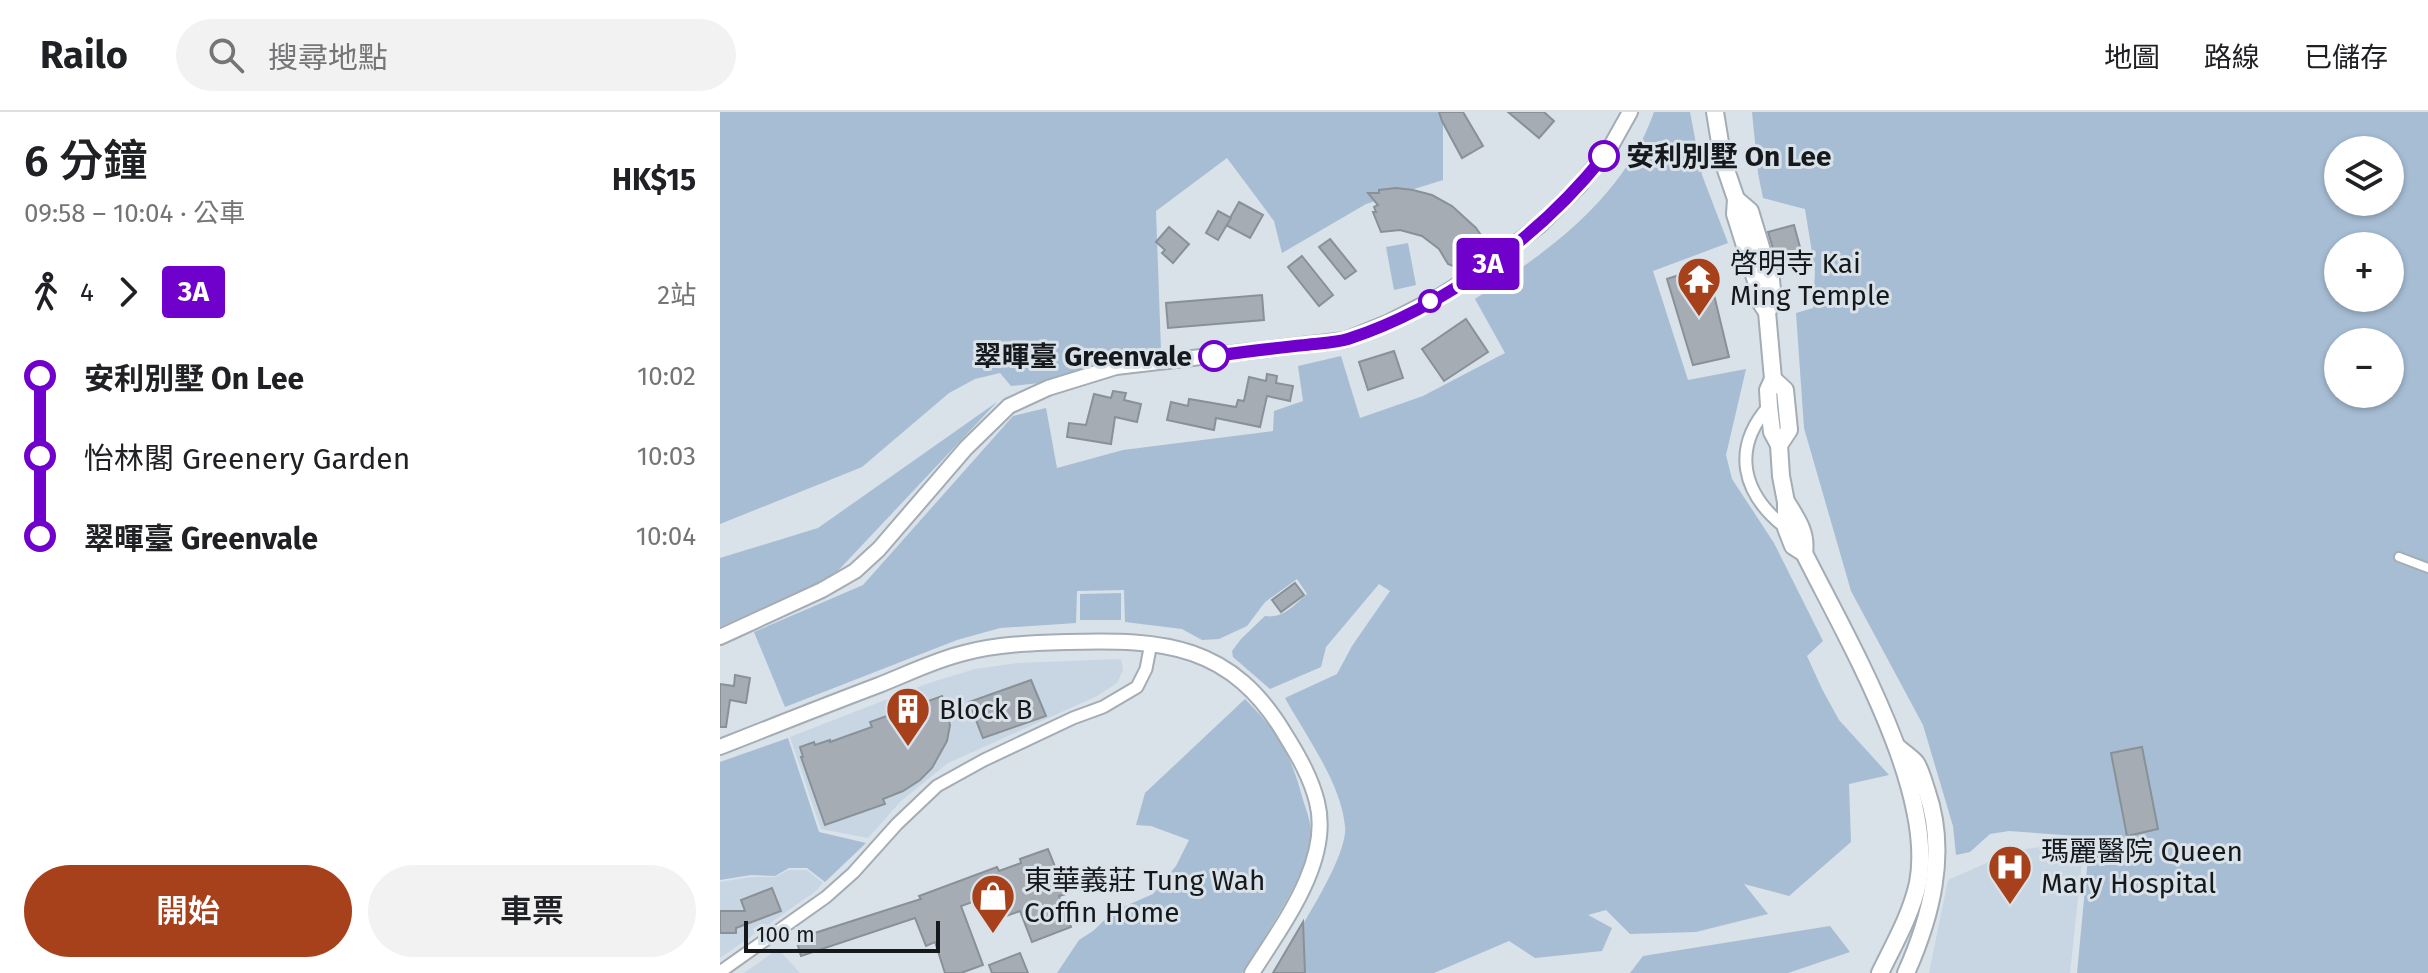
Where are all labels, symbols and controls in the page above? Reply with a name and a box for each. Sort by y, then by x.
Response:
search box [176,19,736,91]
text: Railo [40,32,128,78]
icon: search [204,33,248,77]
text: 搜尋地點 [268,40,388,76]
text: 地圖 [2104,41,2160,74]
text: 路線 [2204,41,2260,74]
text: 已儲存 [2304,41,2388,74]
text: 6 分鐘 [24,135,147,188]
map controls [2324,136,2404,408]
button: layers [2324,136,2404,216]
place label: 安利別墅 On Lee [1626,140,1831,173]
marker: 安利別墅 On Lee [1589,141,1619,171]
text: HK$15 [612,162,696,198]
text: 09:58 – 10:04 · 公車 [24,198,245,229]
button: + [2324,232,2404,312]
line badge: 3A [1452,238,1524,290]
text: 3A [1472,247,1504,280]
place label: 啓明寺 Kai Ming Temple [1730,247,1890,312]
temple icon: 啓明寺 Kai Ming Temple [1675,255,1723,318]
icon: walk [24,270,68,314]
icon: forward [106,270,150,314]
text: 3A [178,275,209,308]
text: 4 [80,277,94,308]
text: 2站 [657,280,696,311]
unlabelled marker [1419,290,1441,312]
button: − [2324,328,2404,408]
place label: 翠暉臺 Greenvale [974,340,1192,373]
marker: 翠暉臺 Greenvale [1199,341,1229,371]
text: 安利別墅 On Lee [84,361,304,397]
text: 10:02 [637,361,696,392]
text: 怡林閣 Greenery Garden [84,441,410,477]
text: 10:03 [637,441,696,472]
text: 翠暉臺 Greenvale [84,521,318,557]
text: 10:04 [636,521,696,552]
building icon: Block B [884,685,932,748]
place label: Block B [939,693,1033,726]
place label: 瑪麗醫院 Queen Mary Hospital [2041,835,2243,900]
hospital icon: 瑪麗醫院 Queen Mary Hospital [1986,843,2034,906]
place label: 東華義莊 Tung Wah Coffin Home [1024,864,1265,929]
button: 開始 [24,865,352,957]
button: 車票 [368,865,696,957]
shop icon: 東華義莊 Tung Wah Coffin Home [969,872,1017,935]
scale bar [744,917,940,953]
text: 100 m [756,921,815,948]

